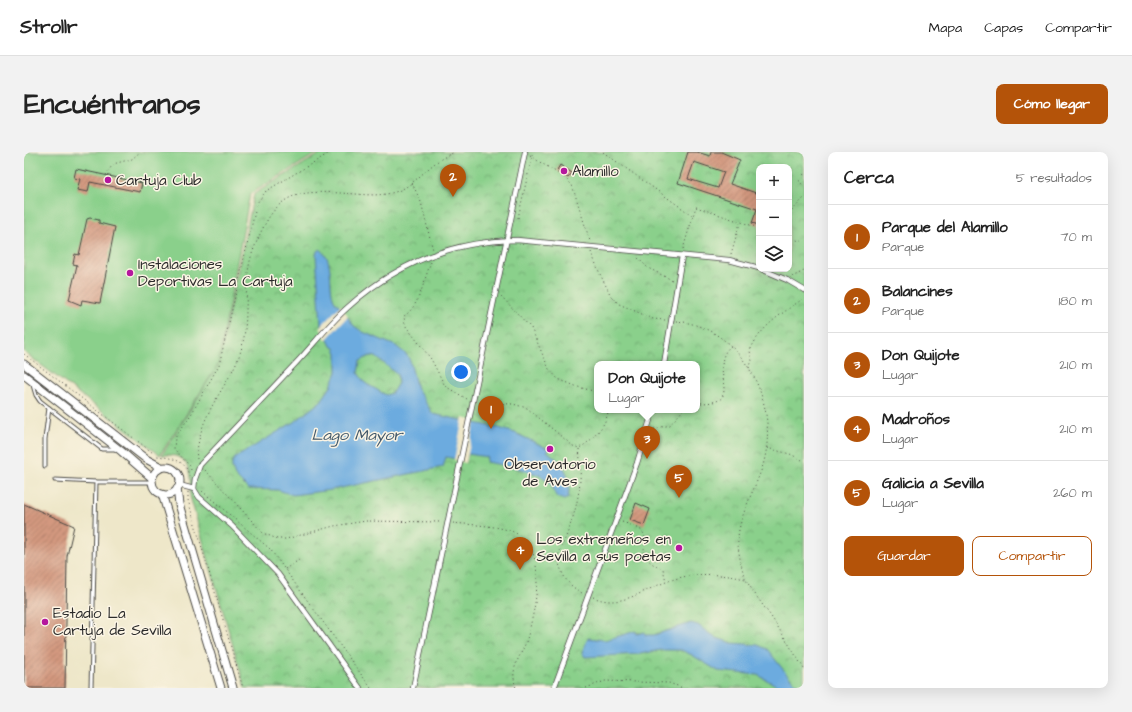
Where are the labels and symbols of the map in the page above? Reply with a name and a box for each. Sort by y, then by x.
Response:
place label: Alamillo [572,161,619,182]
pin: 2 [440,164,466,197]
marker: Alamillo [559,166,569,176]
place label: Cartuja Club [116,170,202,191]
marker: Cartuja Club [103,175,113,185]
place label: Instalaciones Deportivas La Cartuja [138,254,293,292]
marker: Instalaciones Deportivas La Cartuja [125,268,135,278]
your location [451,362,471,382]
pin: 1 [478,396,504,429]
water label: Lago Mayor [312,424,405,447]
pin: 3 [634,426,660,459]
marker: Observatorio de Aves [545,444,555,454]
place label: Observatorio de Aves [504,454,596,492]
pin: 5 [666,465,692,498]
place label: Los extremeños en Sevilla a sus poetas [536,529,671,567]
pin: 4 [507,537,533,570]
marker: Los extremeños en Sevilla a sus poetas [674,543,684,553]
place label: Estadio La Cartuja de Sevilla [53,603,172,641]
marker: Estadio La Cartuja de Sevilla [40,617,50,627]

